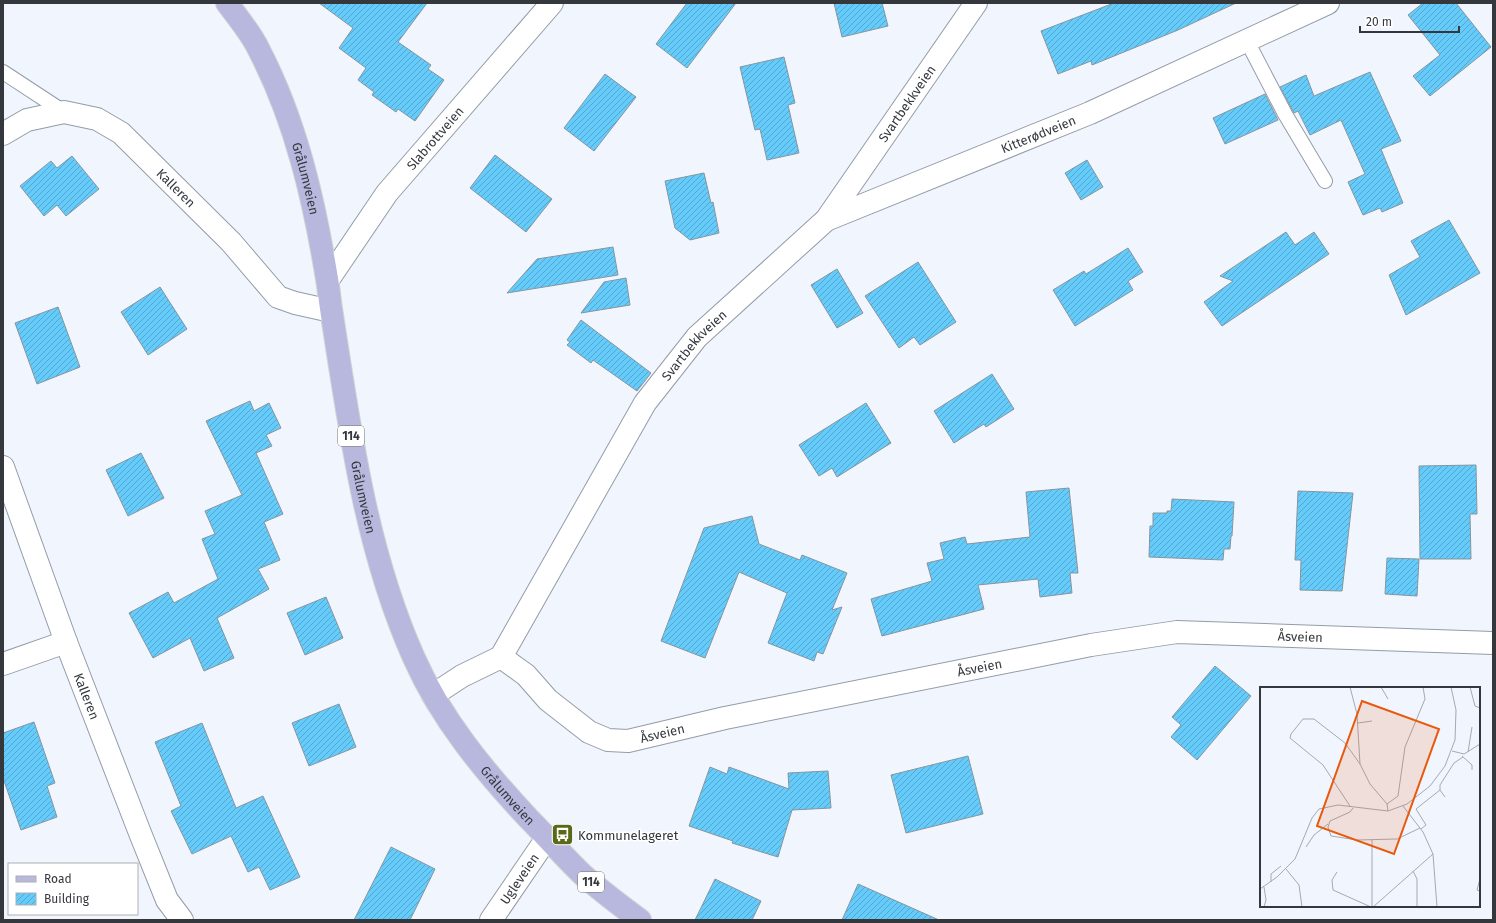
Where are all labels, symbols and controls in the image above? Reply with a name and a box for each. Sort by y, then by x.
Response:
scale bar [1360,8,1459,34]
text: 20 m [1366,15,1392,29]
street label: Svartbekkveien [875,62,939,145]
street label: Slabrottveien [404,104,467,173]
street label: Kitterødveien [999,113,1078,156]
street label: Grålumveien [289,141,322,216]
street label: Kalleren [153,166,198,211]
street label: Svartbekkveien [659,307,730,384]
road number: 114 [338,426,364,446]
street label: Grålumveien [348,460,379,535]
street label: Åsveien [1277,628,1323,645]
street label: Åsveien [956,656,1003,679]
street label: Kalleren [71,671,102,722]
inset map [1260,687,1480,907]
street label: Åsveien [638,721,686,746]
street label: Grålumveien [477,763,538,828]
bus stop icon: Kommunelageret [550,822,576,848]
place label: Kommunelageret [578,828,679,843]
street label: Ugleveien [497,851,542,907]
legend [8,863,138,915]
text: Road [44,872,72,886]
road number: 114 [578,872,604,892]
text: Building [44,892,90,906]

